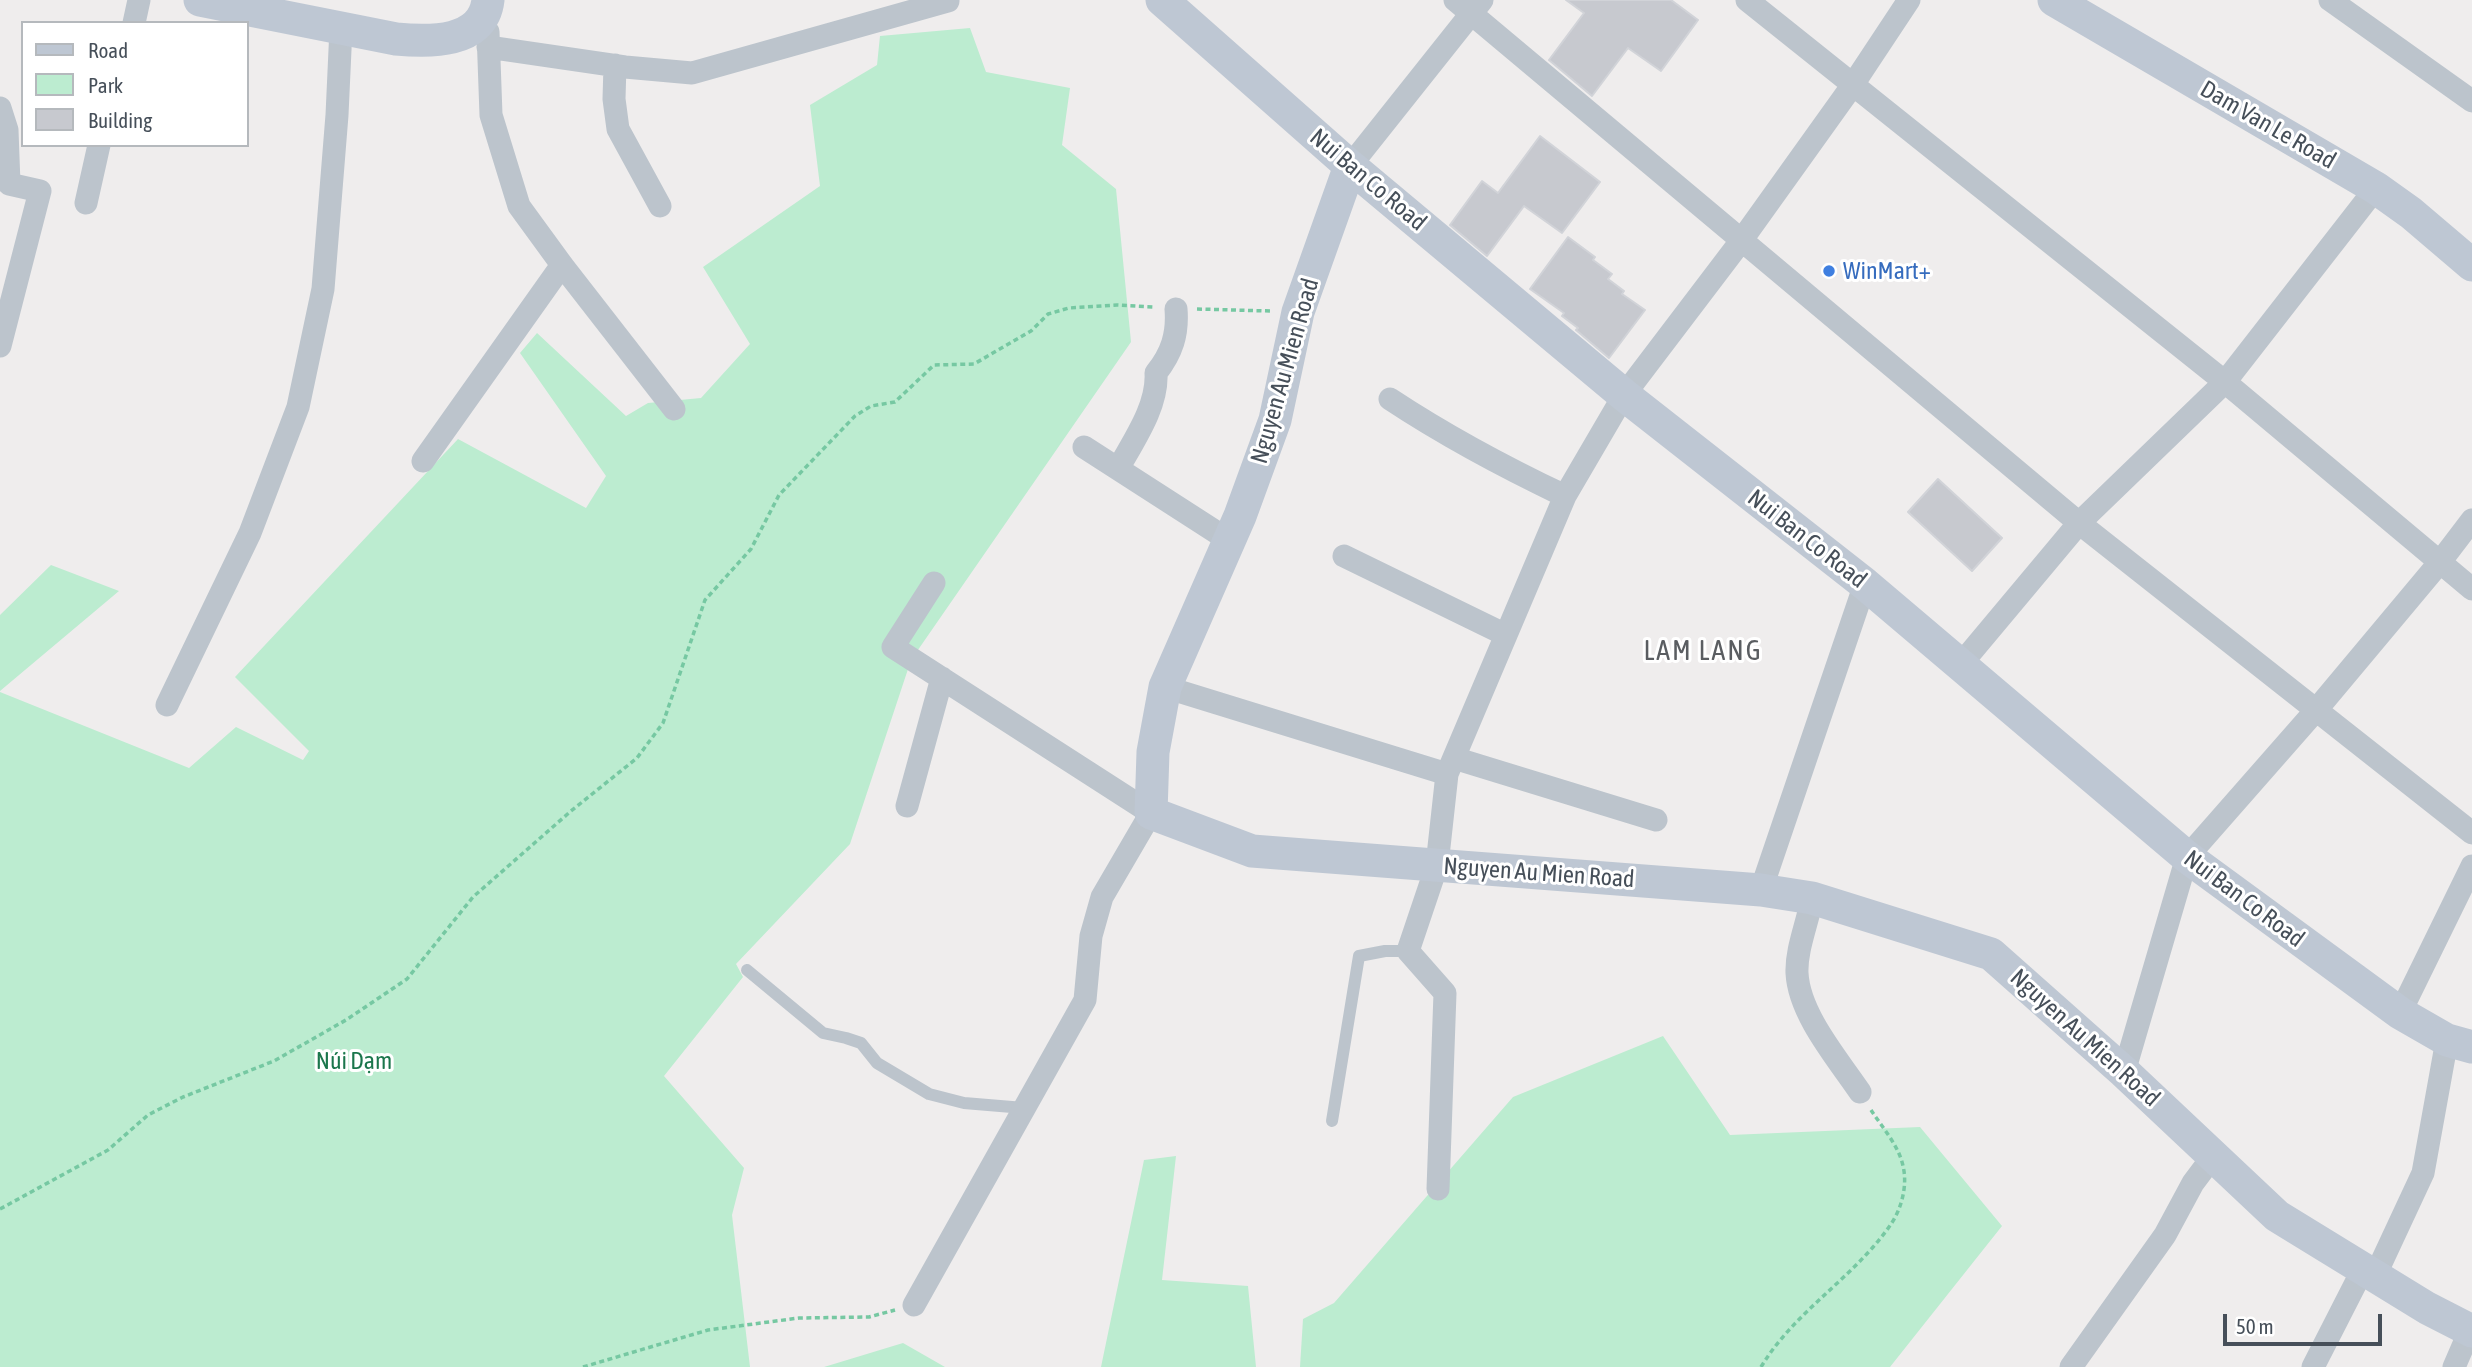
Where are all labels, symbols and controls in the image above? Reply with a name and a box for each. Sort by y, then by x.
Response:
legend [21,21,248,147]
text: Road [88,38,128,62]
text: Park [88,73,123,97]
street label: Dam Van Le Road [2195,75,2341,175]
text: Building [88,108,152,132]
street label: Nui Ban Co Road [1304,123,1432,237]
place label: WinMart+ [1843,257,1931,285]
marker: WinMart+ [1821,263,1837,279]
street label: Nguyen Au Mien Road [1245,275,1325,467]
street label: Nui Ban Co Road [1742,484,1872,594]
district label: LAM LANG [1644,634,1762,668]
street label: Nui Ban Co Road [2178,844,2310,954]
street label: Nguyen Au Mien Road [1443,852,1635,894]
street label: Nguyen Au Mien Road [2004,963,2166,1113]
park label: Núi Dạm [316,1047,392,1075]
scale bar [2227,1300,2386,1344]
text: 50 m [2236,1314,2274,1338]

